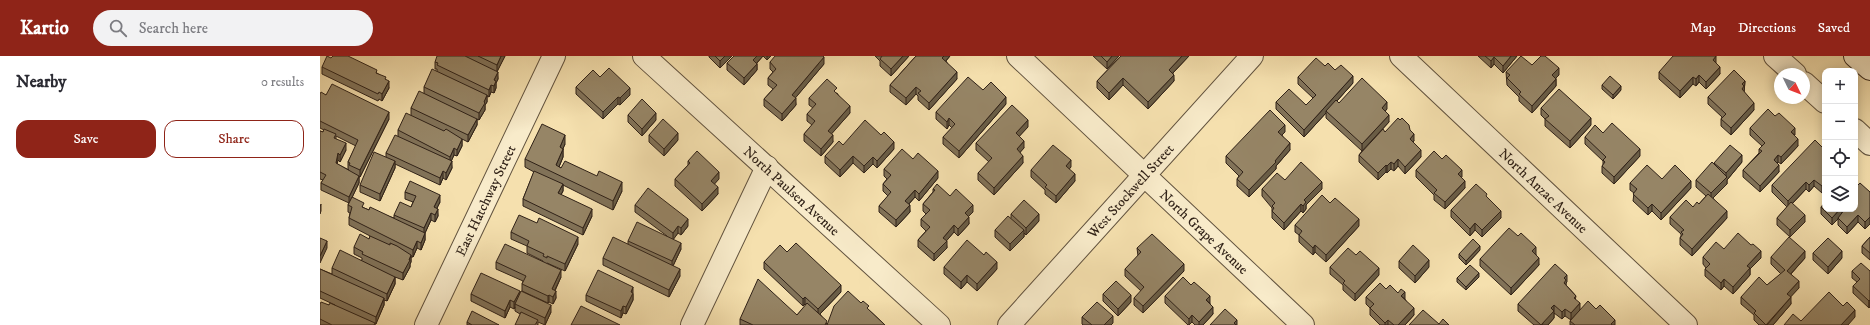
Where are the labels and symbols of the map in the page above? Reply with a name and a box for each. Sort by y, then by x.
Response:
north arrow [1774,68,1810,104]
street label: West Stockwell Street [1083,140,1179,243]
street label: East Hatchway Street [452,142,521,259]
street label: North Paulsen Avenue [739,143,843,240]
street label: North Anzac Avenue [1495,145,1591,238]
street label: North Grape Avenue [1155,186,1252,279]

